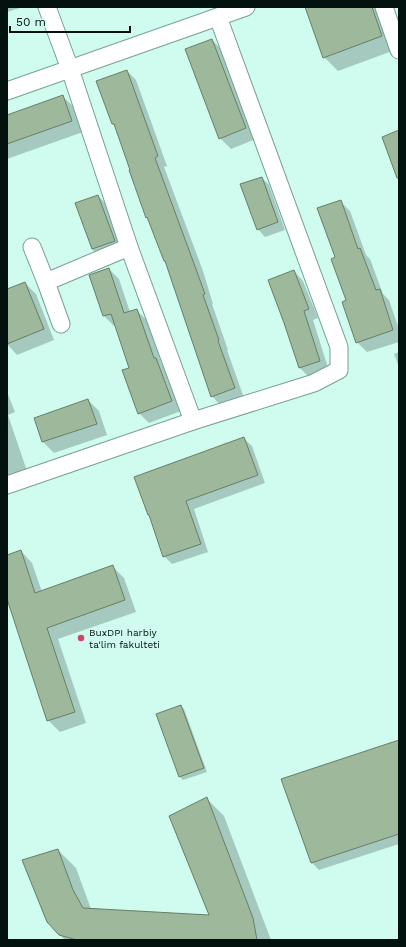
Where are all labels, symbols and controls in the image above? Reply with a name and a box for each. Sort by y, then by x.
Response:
scale bar [10,8,130,34]
text: 50 m [16,15,46,29]
place label: BuxDPI harbiy ta'lim fakulteti [89,627,160,650]
marker: BuxDPI harbiy ta'lim fakulteti [76,633,86,643]

